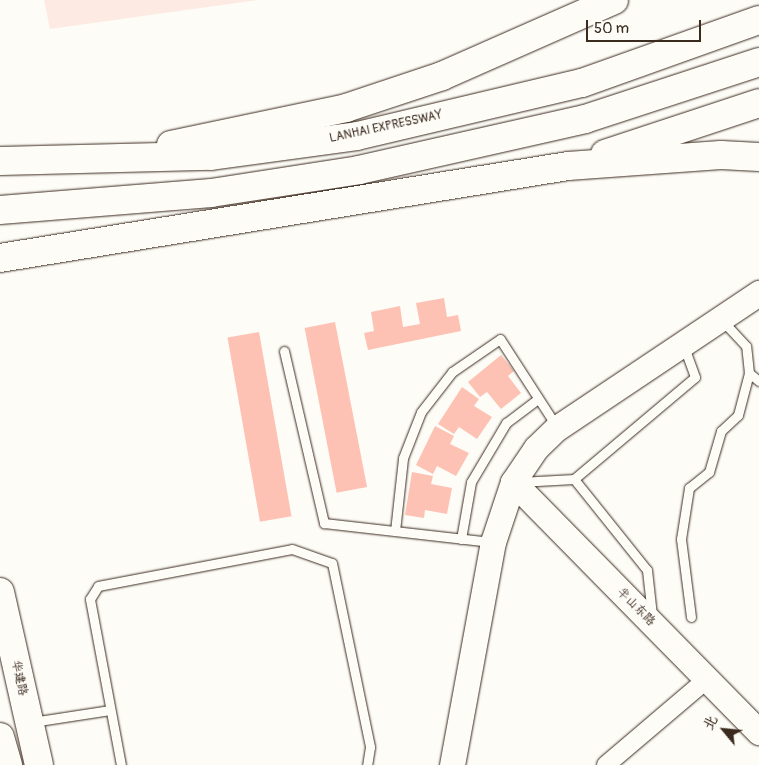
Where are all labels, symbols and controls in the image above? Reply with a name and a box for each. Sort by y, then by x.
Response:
scale bar [589,10,704,42]
text: 50 m [594,19,629,38]
street label: LANHAI EXPRESSWAY [328,108,444,146]
street label: 半山东路 [614,585,658,629]
street label: 华建路 [8,659,30,697]
north arrow [699,705,749,755]
text: 北 [700,713,721,733]

